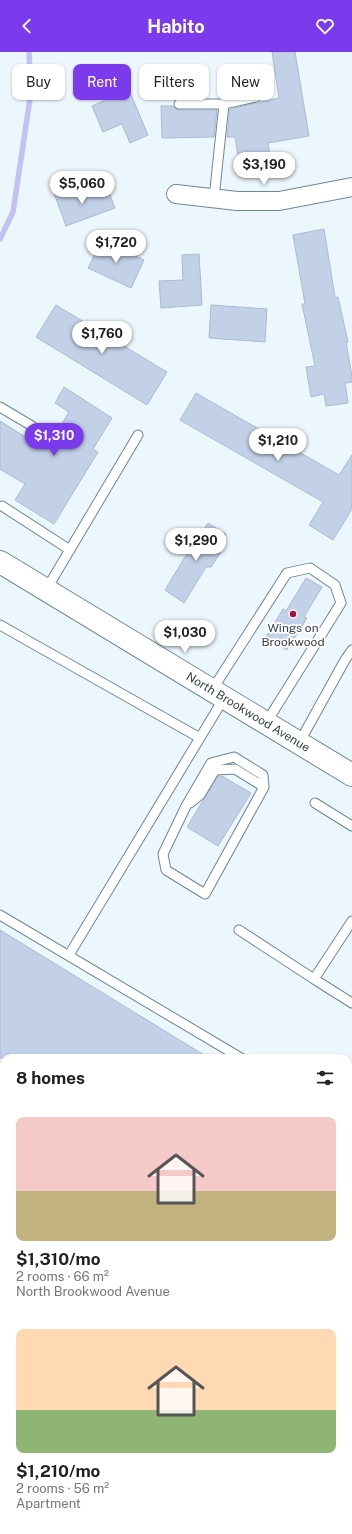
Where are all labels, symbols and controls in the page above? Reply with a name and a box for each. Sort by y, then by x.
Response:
icon: back [16,15,38,37]
icon: heart [314,15,336,37]
text: Habito [147,16,205,37]
chip: Buy [12,64,65,100]
chip: Rent [73,64,131,100]
chip: Filters [139,64,209,100]
chip: New [217,64,274,100]
pin: $3,190 [231,152,297,186]
text: $3,190 [242,157,286,172]
pin: $5,060 [49,171,115,205]
text: $5,060 [59,176,105,191]
pin: $1,720 [83,230,149,264]
text: $1,720 [95,235,137,250]
pin: $1,760 [69,321,135,355]
text: $1,760 [81,326,123,341]
pin: $1,310 [21,423,87,457]
text: $1,310 [34,428,74,443]
pin: $1,210 [245,428,311,462]
text: $1,210 [258,433,298,448]
pin: $1,290 [163,528,229,562]
text: $1,290 [174,533,218,548]
marker: Wings on Brookwood [288,609,298,619]
pin: $1,030 [152,620,218,654]
place label: Wings on Brookwood [261,621,325,649]
text: $1,030 [163,625,207,640]
street label: North Brookwood Avenue [184,669,313,755]
icon: filters [314,1067,336,1089]
text: 8 homes [16,1068,85,1088]
icon: home [140,1143,212,1215]
text: $1,310/mo [16,1249,101,1269]
text: 2 rooms · 66 m² [16,1269,109,1284]
text: North Brookwood Avenue [16,1284,170,1299]
icon: home [140,1355,212,1427]
text: $1,210/mo [16,1461,100,1481]
text: 2 rooms · 56 m² [16,1481,109,1496]
text: Apartment [16,1496,81,1511]

